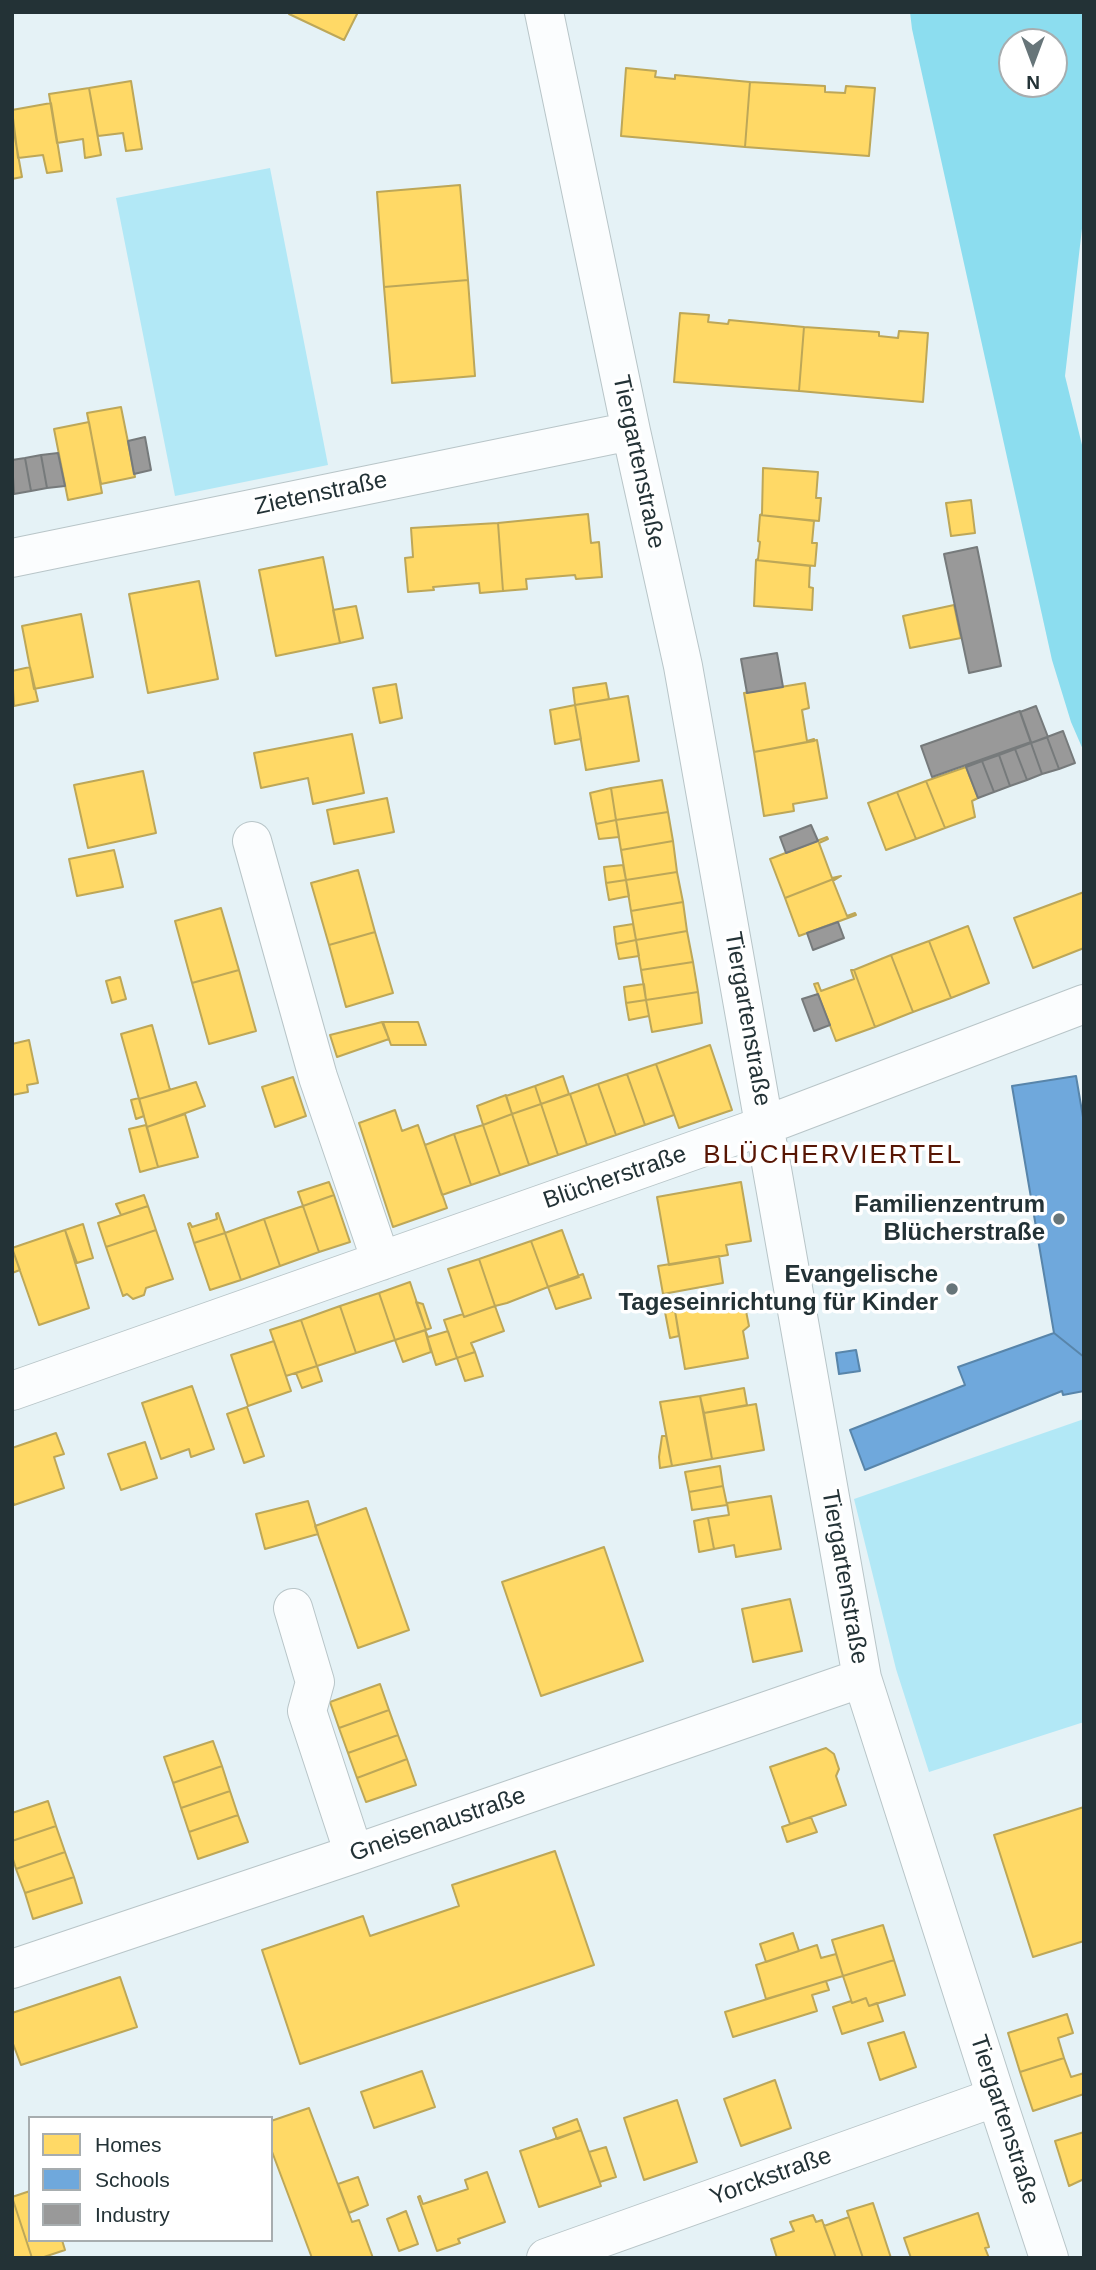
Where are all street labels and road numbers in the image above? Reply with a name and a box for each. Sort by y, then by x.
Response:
street label: Tiergartenstraße [606,373,670,551]
street label: Zietenstraße [252,466,390,522]
street label: Tiergartenstraße [717,930,777,1108]
street label: Blücherstraße [540,1140,690,1216]
street label: Tiergartenstraße [814,1488,874,1666]
street label: Gneisenaustraße [346,1781,530,1869]
street label: Tiergartenstraße [963,2032,1045,2208]
street label: Yorckstraße [706,2142,836,2212]

